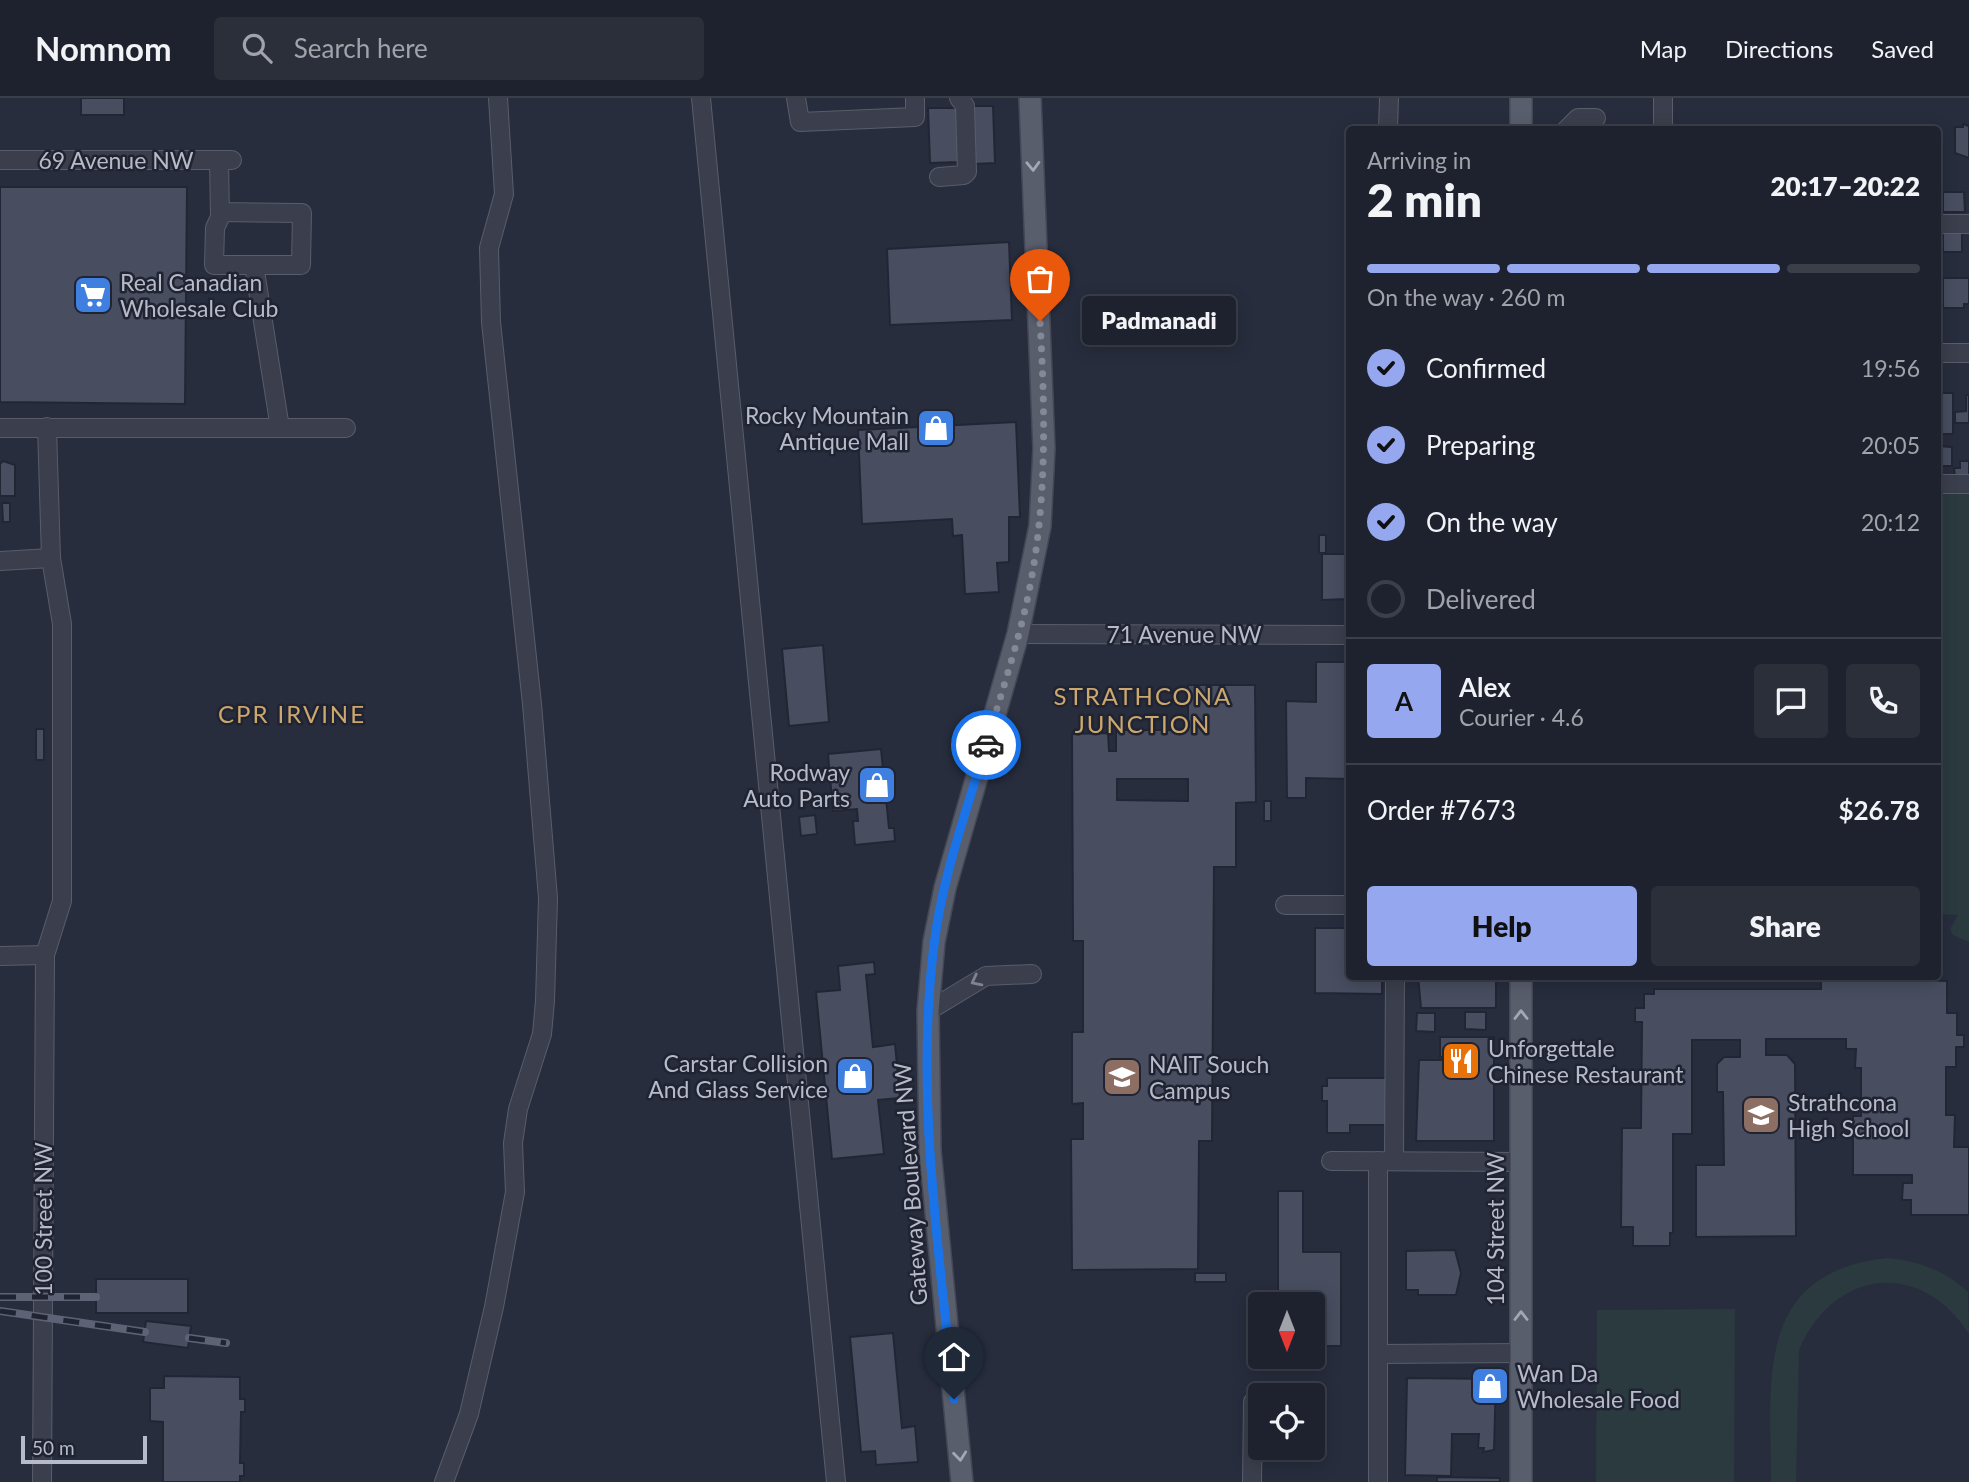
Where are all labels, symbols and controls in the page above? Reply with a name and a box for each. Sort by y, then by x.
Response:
search box [214,17,704,80]
text: Nomnom [35,28,172,68]
icon: search [238,29,276,67]
text: Search here [294,32,428,64]
text: Map [1640,34,1687,63]
text: Directions [1725,34,1833,63]
text: Saved [1871,34,1934,63]
street label: 69 Avenue NW [38,146,194,174]
text: Arriving in [1367,146,1471,174]
one-way arrow [1025,161,1040,172]
text: 20:17–20:22 [1770,170,1920,202]
text: 2 min [1367,172,1482,227]
pin [1010,249,1070,321]
icon: bag [1021,260,1059,298]
place label: Real Canadian Wholesale Club [120,268,279,322]
supermarket icon: Real Canadian Wholesale Club [72,274,114,316]
text: On the way · 260 m [1367,283,1566,311]
callout: Padmanadi [1082,296,1236,346]
text: Padmanadi [1101,306,1217,334]
icon: check [1367,349,1405,387]
text: Confirmed [1426,352,1546,384]
text: 19:56 [1861,354,1920,382]
place label: Rocky Mountain Antique Mall [745,401,909,455]
shop icon: Rocky Mountain Antique Mall [915,407,957,449]
icon: check [1367,426,1405,464]
text: Preparing [1426,429,1535,461]
text: 20:05 [1861,431,1920,459]
icon: check [1367,503,1405,541]
text: On the way [1426,506,1558,538]
text: 20:12 [1861,508,1920,536]
text: Delivered [1426,583,1536,615]
street label: 71 Avenue NW [1106,620,1262,648]
button: chat [1754,664,1828,738]
button: phone [1846,664,1920,738]
text: Alex [1459,671,1511,703]
district label: STRATHCONA JUNCTION [1054,681,1232,738]
text: A [1395,685,1413,717]
district label: CPR IRVINE [218,699,366,728]
text: Courier · 4.6 [1459,703,1584,731]
courier [951,710,1021,780]
icon: car [967,726,1005,764]
place label: Rodway Auto Parts [743,758,850,812]
shop icon: Rodway Auto Parts [856,764,898,806]
text: Order #7673 [1367,794,1516,826]
text: $26.78 [1838,794,1920,826]
button: Help [1367,886,1637,966]
button: Share [1651,886,1920,966]
one-way arrow [971,972,984,986]
one-way arrow [1513,1009,1529,1020]
place label: Unforgettale Chinese Restaurant [1488,1034,1684,1088]
restaurant icon: Unforgettale Chinese Restaurant [1440,1040,1482,1082]
place label: Carstar Collision And Glass Service [648,1049,828,1103]
place label: NAIT Souch Campus [1149,1050,1269,1104]
shop icon: Carstar Collision And Glass Service [834,1055,876,1097]
school or university icon: NAIT Souch Campus [1101,1056,1143,1098]
street label: Gateway Boulevard NW [888,1061,932,1306]
place label: Strathcona High School [1788,1088,1909,1142]
school or university icon: Strathcona High School [1740,1094,1782,1136]
street label: 100 Street NW [29,1142,57,1296]
street label: 104 Street NW [1481,1152,1509,1306]
north arrow [1248,1292,1325,1368]
map controls [1248,1292,1325,1460]
one-way arrow [1513,1310,1529,1321]
pin [924,1327,984,1399]
icon: home [935,1338,973,1376]
place label: Wan Da Wholesale Food [1517,1359,1680,1413]
shop icon: Wan Da Wholesale Food [1469,1365,1511,1407]
button: locate [1248,1383,1325,1460]
scale bar [21,1433,147,1465]
text: 50 m [32,1436,75,1459]
one-way arrow [952,1451,967,1462]

